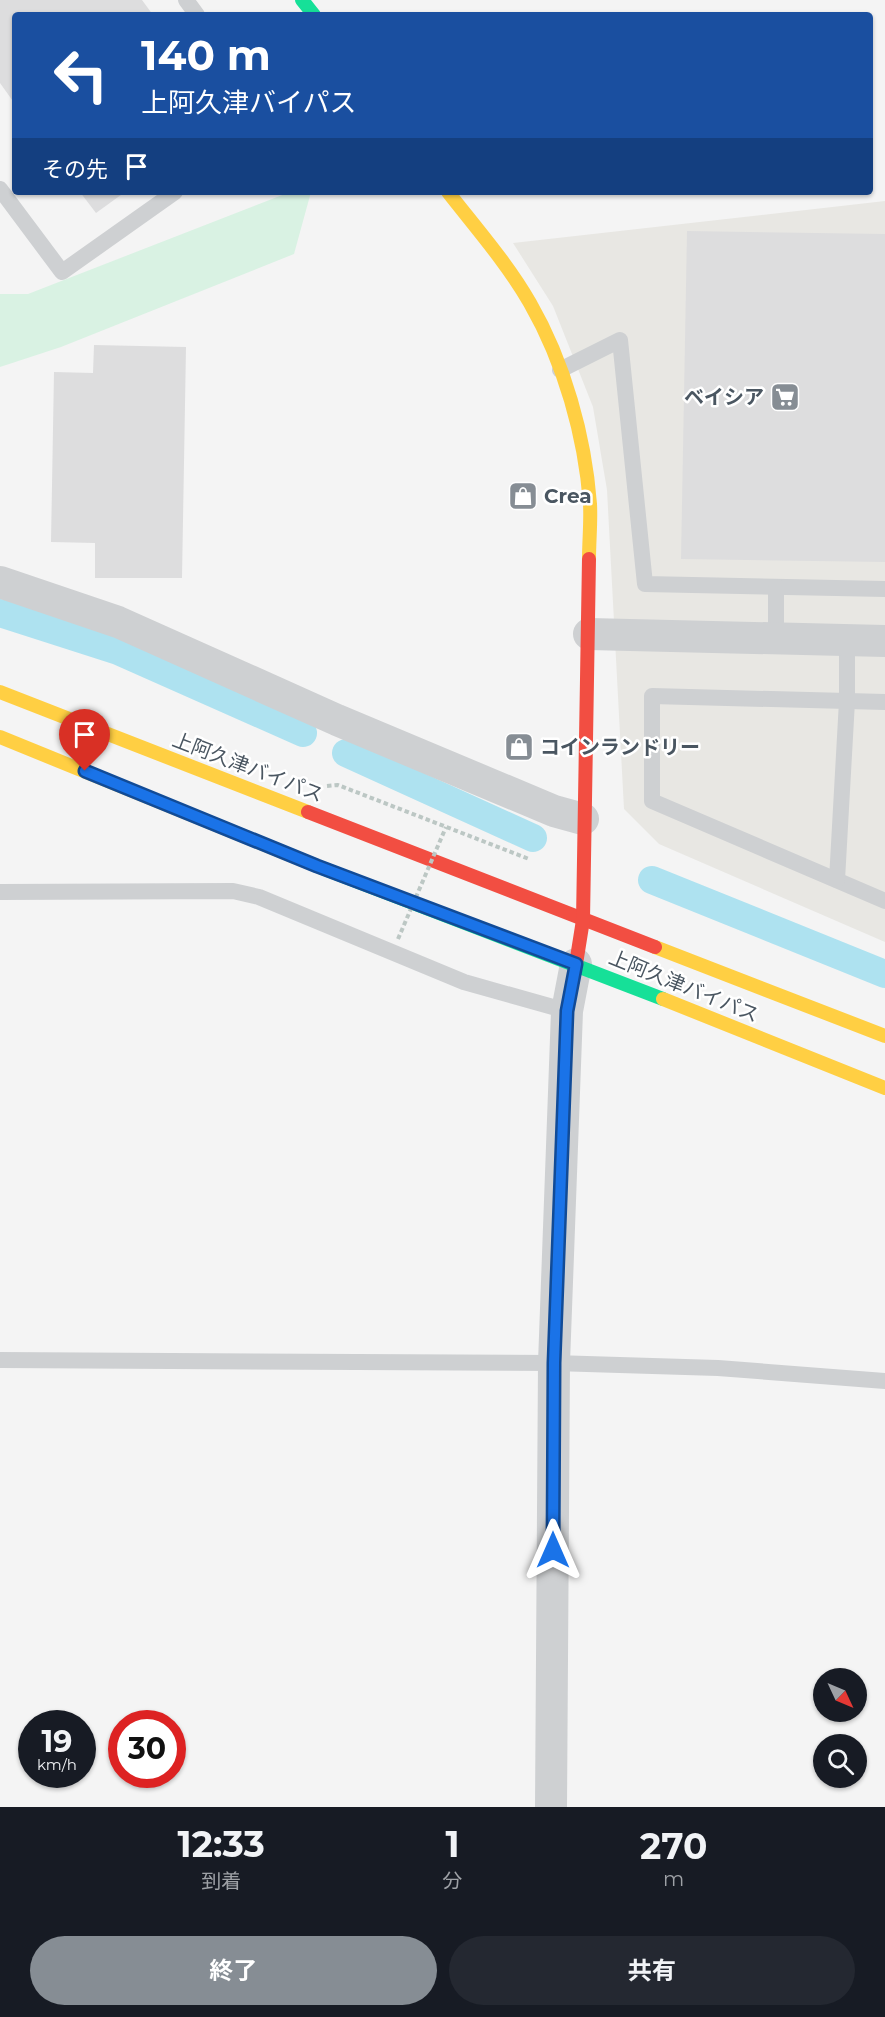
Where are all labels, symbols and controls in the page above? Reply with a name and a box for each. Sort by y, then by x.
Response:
text: 140 m [141,29,271,81]
icon: left [42,36,120,114]
text: 上阿久津バイパス [141,86,356,119]
icon: arrive [120,150,153,183]
text: その先 [42,156,108,183]
supermarket icon: ベイシア [769,381,801,413]
place label: ベイシア [684,385,764,409]
shop icon: Crea [507,480,539,512]
place label: Crea [544,484,592,508]
pin [59,709,110,771]
icon: arrive [68,718,101,751]
street label: 上阿久津バイパス [169,727,327,807]
shop icon: コインランドリー [503,731,535,763]
place label: コインランドリー [540,735,700,759]
street label: 上阿久津バイパス [606,945,762,1027]
position arrow [521,1518,585,1582]
north arrow [813,1668,867,1722]
map controls [813,1668,867,1788]
speed limit sign: 30 [108,1710,186,1788]
text: 19 [42,1723,72,1760]
button: search [813,1734,867,1788]
text: km/h [37,1755,77,1774]
text: 12:33 [178,1822,265,1866]
text: 1 [445,1822,460,1866]
text: 270 [640,1824,707,1868]
text: m [663,1867,684,1891]
text: 到着 [201,1869,241,1893]
text: 分 [442,1869,462,1893]
button: 終了 [30,1936,437,2005]
button: 共有 [449,1936,855,2005]

